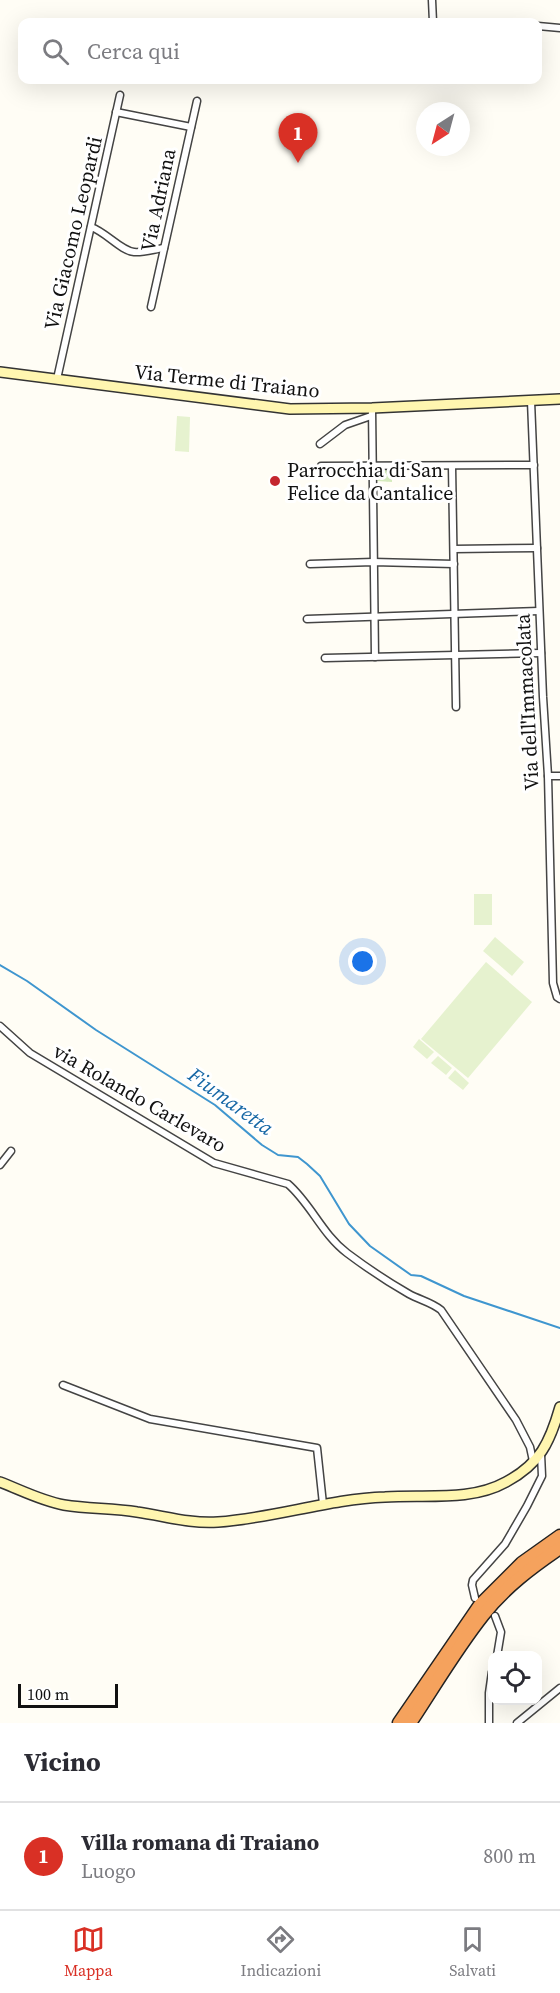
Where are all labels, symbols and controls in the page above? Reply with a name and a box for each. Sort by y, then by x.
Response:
search box [18,18,542,84]
icon: search [39,35,72,68]
text: Cerca qui [87,36,180,66]
north arrow [416,102,470,156]
pin: 1 [278,114,318,163]
street label: Via Giacomo Leopardi [37,133,109,333]
street label: Via Adriana [133,145,183,254]
street label: Via Terme di Traiano [133,357,321,405]
place label: Parrocchia di San Felice da Cantalice [287,456,454,507]
marker: Parrocchia di San Felice da Cantalice [268,474,282,488]
street label: Via dell'Immacolata [508,612,546,791]
your location [348,947,377,976]
street label: via Rolando Carlevaro [48,1037,232,1159]
water label: Fiumaretta [181,1059,280,1142]
map controls [488,1651,542,1705]
button: locate [488,1651,542,1705]
scale bar [18,1681,118,1708]
text: 100 m [27,1683,69,1705]
text: Vicino [24,1744,101,1780]
text: Villa romana di Traiano [81,1827,319,1857]
text: 1 [38,1842,49,1870]
text: 800 m [483,1842,536,1870]
text: Luogo [81,1857,136,1885]
tab: Mappa [64,1923,113,1981]
tab: Indicazioni [240,1923,321,1981]
tab: Salvati [449,1923,496,1981]

